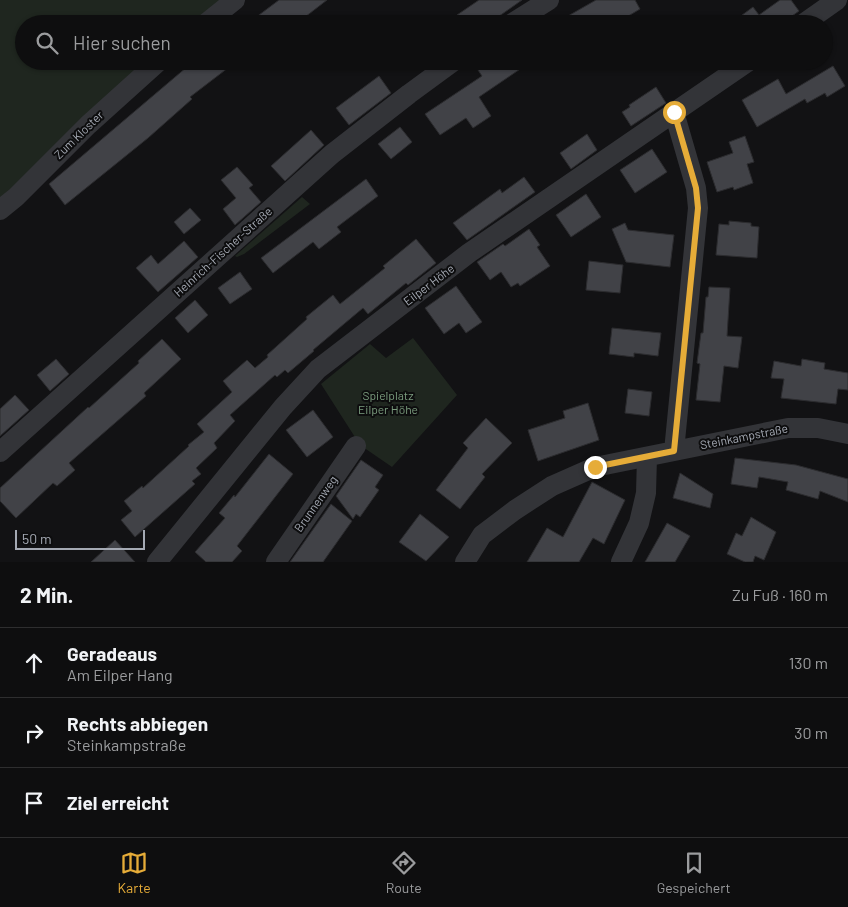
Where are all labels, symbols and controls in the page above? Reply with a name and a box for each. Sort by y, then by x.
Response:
search box [15,15,833,70]
icon: search [33,29,61,57]
text: Hier suchen [73,31,171,54]
route start [663,101,686,124]
street label: Zum Kloster [51,107,106,161]
street label: Heinrich-Fischer-Straße [170,203,274,299]
street label: Eilper Höhe [400,261,457,308]
park label: Spielplatz Eilper Höhe [358,388,418,416]
street label: Steinkampstraße [699,421,789,451]
route end [584,456,607,479]
street label: Brunnenweg [291,473,340,534]
scale bar [15,527,145,550]
text: 50 m [22,530,51,547]
text: 2 Min. [20,582,73,607]
text: Zu Fuß · 160 m [732,585,828,604]
text: Geradeaus [67,642,157,665]
icon: ahead [20,649,48,677]
text: 130 m [789,653,828,672]
text: Am Eilper Hang [67,665,173,684]
text: Rechts abbiegen [67,712,208,735]
icon: right [20,719,48,747]
text: 30 m [794,723,828,742]
text: Steinkampstraße [67,735,186,754]
icon: arrive [20,789,48,817]
text: Ziel erreicht [67,791,169,814]
tab: Karte [117,849,151,896]
tab: Route [386,849,422,896]
tab: Gespeichert [657,849,731,896]

